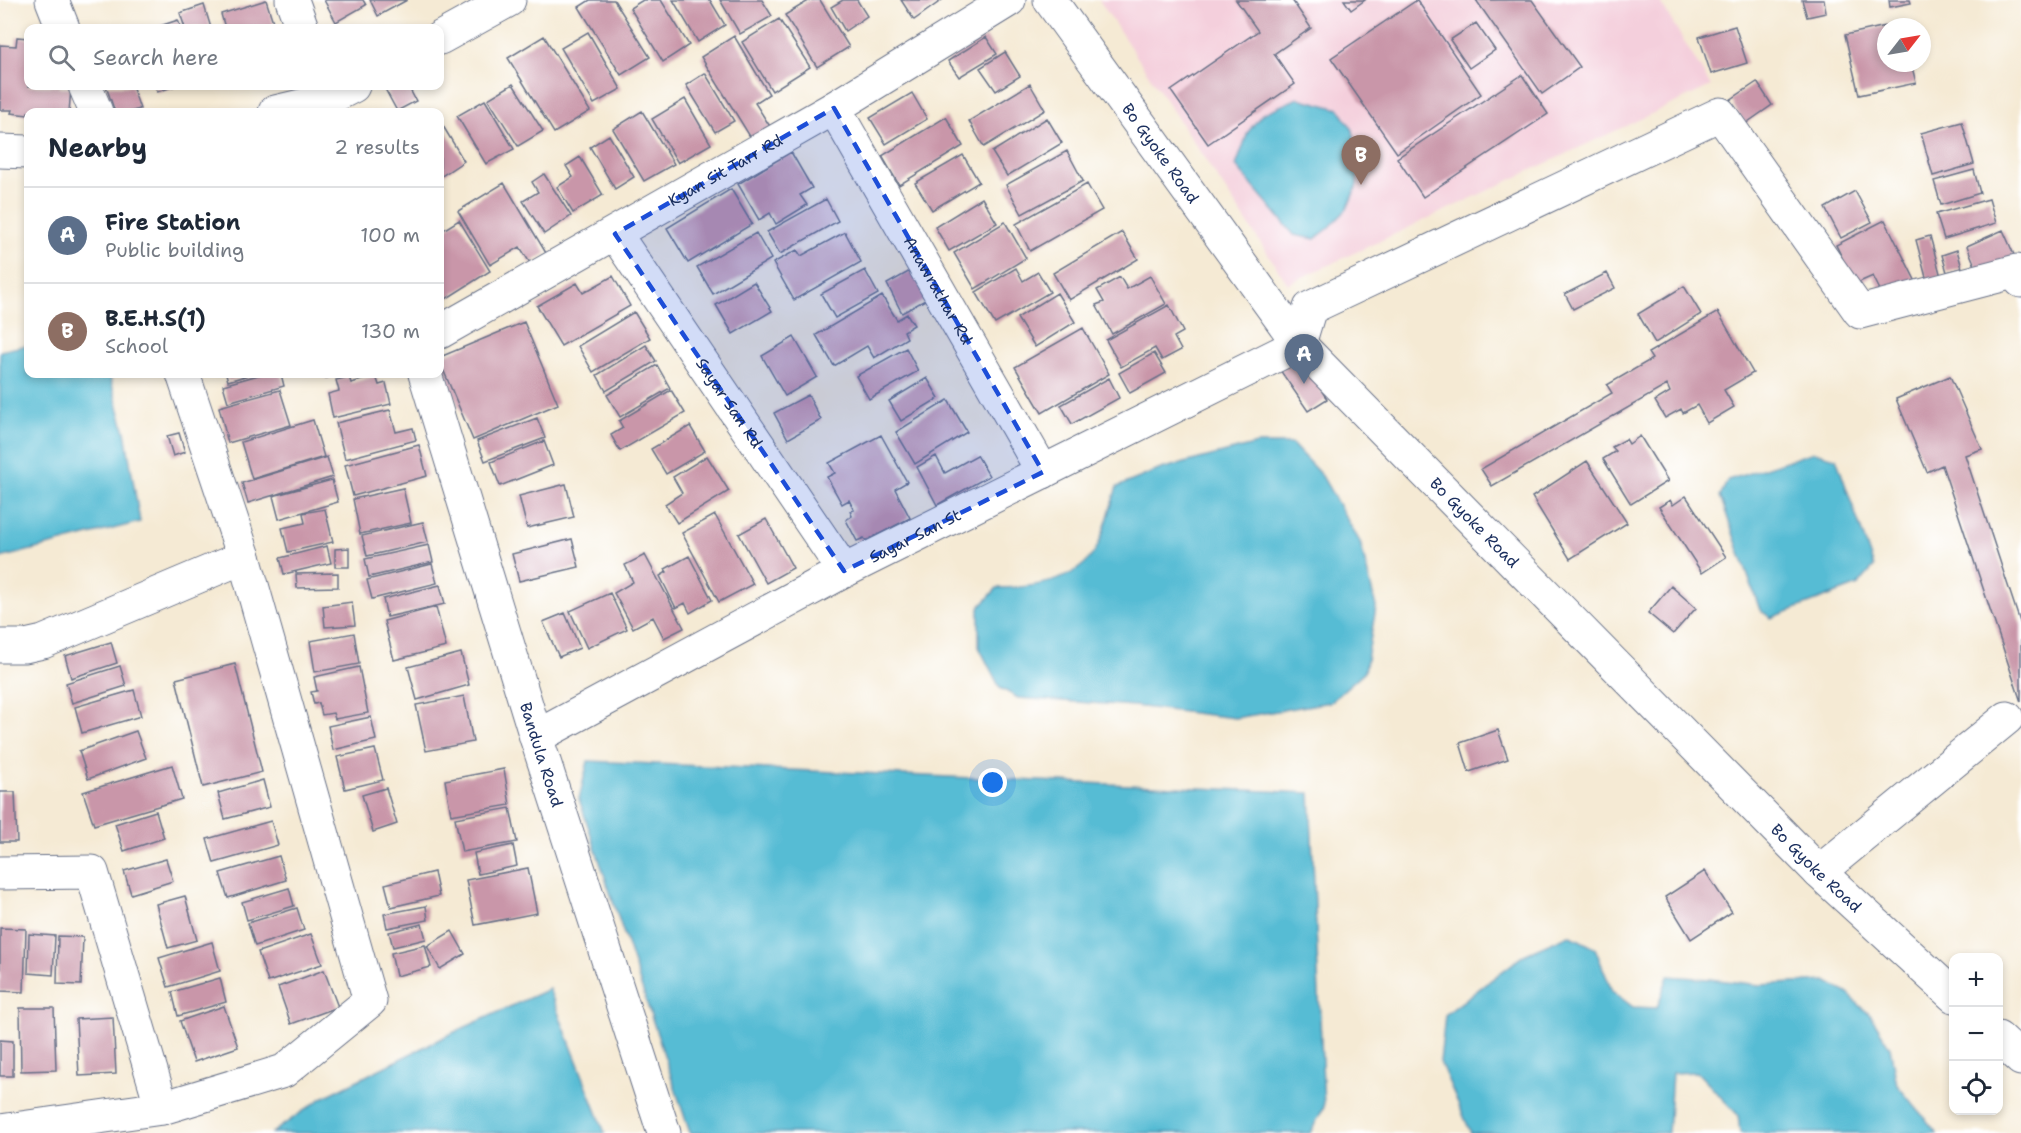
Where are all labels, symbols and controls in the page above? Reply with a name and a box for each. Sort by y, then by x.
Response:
north arrow [1877,18,1931,72]
search box [24,24,444,90]
icon: search [45,41,78,74]
text: Search here [93,43,219,72]
street label: Bo Gyoke Road [1118,99,1204,207]
street label: Kyan Sit Tarr Rd [664,129,786,211]
text: Nearby [48,130,147,165]
text: 2 results [334,134,420,160]
pin: B [1342,136,1380,185]
text: Fire Station [105,208,240,237]
text: A [60,222,75,248]
text: 100 m [360,222,420,248]
street label: Anawrathar Rd [899,232,978,348]
text: Public building [105,237,244,263]
text: B.E.H.S(1) [105,304,206,333]
text: B [61,318,74,344]
text: 130 m [361,318,420,344]
text: School [105,333,168,359]
pin: A [1284,334,1324,384]
street label: Sayar San Rd [691,353,768,452]
street label: Bo Gyoke Road [1426,473,1524,572]
street label: Sayar San St [865,504,964,567]
street label: Bandula Road [515,700,568,809]
your location [978,768,1007,797]
street label: Bo Gyoke Road [1767,819,1866,917]
map controls [1949,953,2003,1115]
button: + [1949,953,2003,1007]
button: − [1949,1007,2003,1061]
button: locate [1949,1061,2003,1115]

